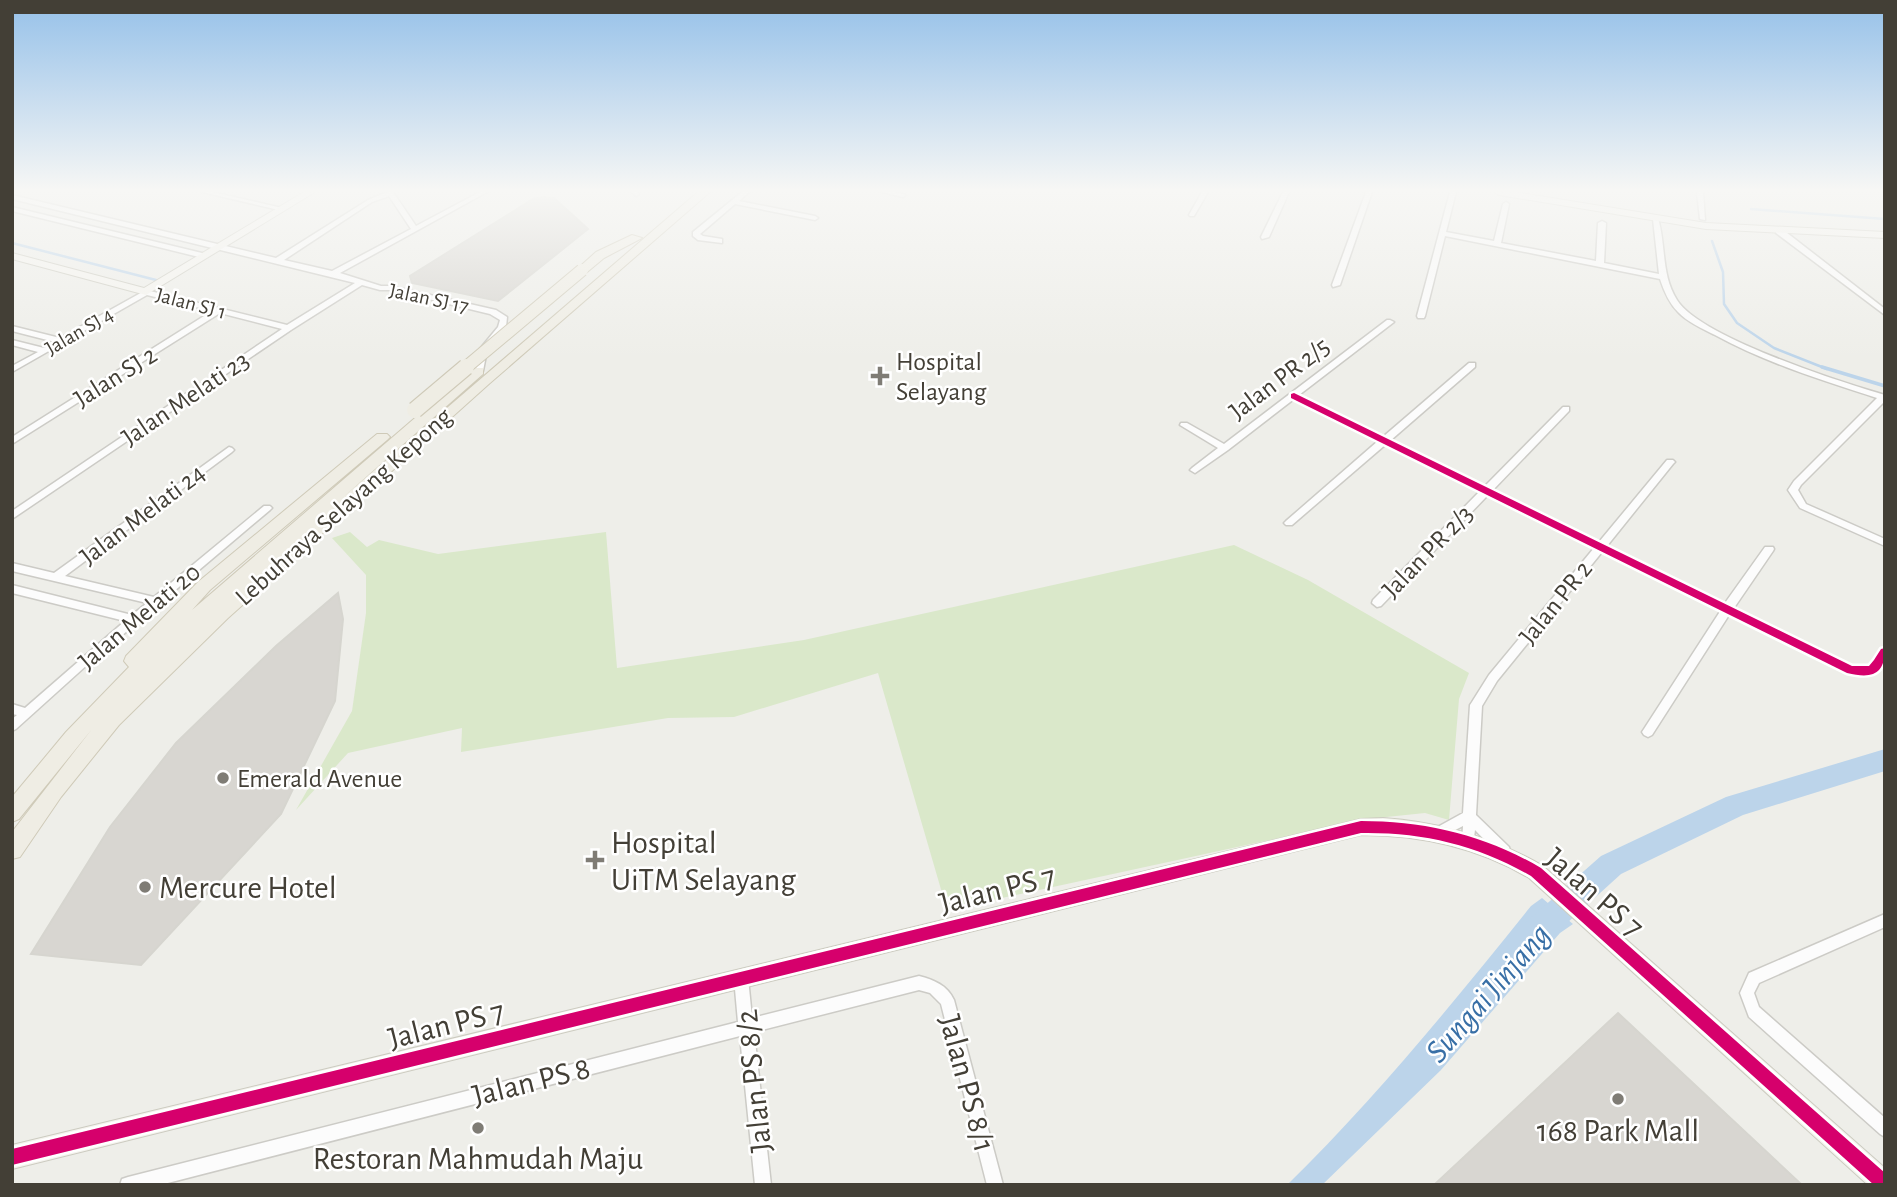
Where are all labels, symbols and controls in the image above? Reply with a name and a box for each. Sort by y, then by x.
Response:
street label: Jalan SJ 17 [387,280,471,317]
street label: Jalan SJ 1 [153,284,228,323]
street label: Jalan SJ 4 [42,304,117,359]
street label: Jalan PR 2/5 [1225,333,1334,425]
street label: Jalan SJ 2 [70,341,162,412]
street label: Jalan Melati 23 [117,347,254,451]
place label: Hospital Selayang [896,349,987,405]
marker: Hospital Selayang [870,366,890,386]
street label: Lebuhraya Selayang Kepong [230,403,457,610]
street label: Jalan Melati 24 [75,460,210,570]
street label: Jalan PR 2/3 [1377,500,1478,603]
street label: Jalan PR 2 [1514,556,1597,649]
street label: Jalan Melati 20 [74,559,206,675]
place label: Emerald Avenue [237,766,402,792]
marker: Emerald Avenue [215,770,231,786]
place label: Hospital UiTM Selayang [611,827,796,896]
street label: Jalan PS 7 [1539,842,1650,944]
marker: Hospital UiTM Selayang [585,850,605,870]
street label: Jalan PS 7 [936,860,1059,920]
place label: Mercure Hotel [159,872,337,904]
marker: Mercure Hotel [137,879,153,895]
water label: Sungai Jinjang [1420,918,1558,1069]
street label: Jalan PS 7 [385,995,508,1055]
street label: Jalan PS 8/2 [731,1008,777,1154]
street label: Jalan PS 8/1 [933,1011,1001,1155]
street label: Jalan PS 8 [469,1052,594,1112]
marker: 168 Park Mall [1610,1091,1626,1107]
place label: 168 Park Mall [1537,1115,1699,1147]
marker: Restoran Mahmudah Maju [470,1120,486,1136]
place label: Restoran Mahmudah Maju [313,1143,643,1175]

